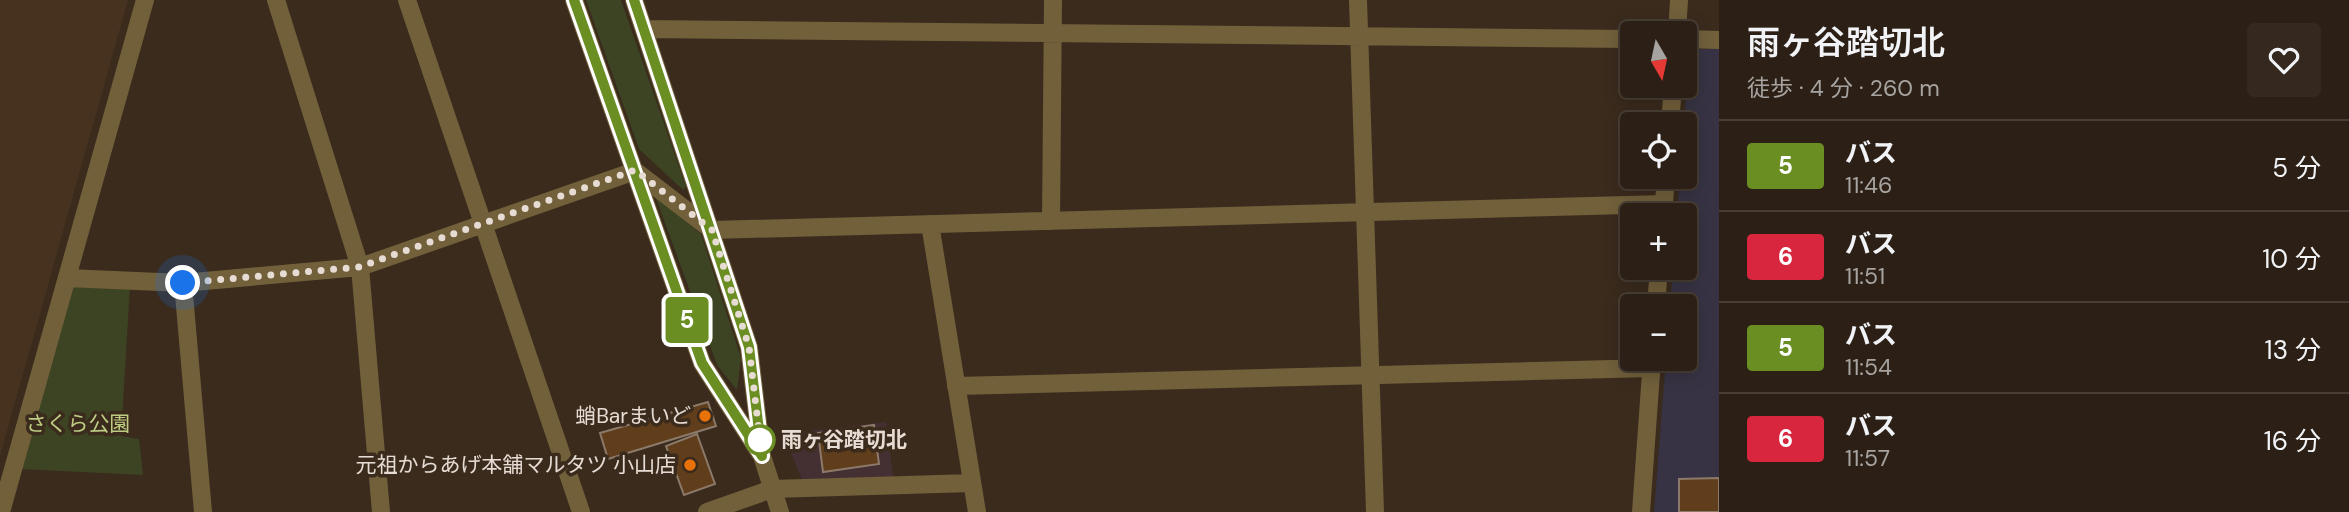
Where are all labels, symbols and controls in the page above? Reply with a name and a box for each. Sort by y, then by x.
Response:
north arrow [1620,21,1698,98]
map controls [1620,21,1697,371]
text: 雨ヶ谷踏切北 [1747,21,1945,64]
button: heart [2247,23,2321,97]
text: 徒歩 · 4 分 · 260 m [1747,73,1940,103]
button: locate [1620,112,1697,189]
text: バス [1845,136,1897,170]
text: 5 [1778,150,1793,181]
text: 5 分 [2272,151,2321,185]
text: 11:46 [1845,170,1892,200]
button: + [1620,203,1697,280]
text: バス [1845,227,1897,261]
text: 6 [1778,241,1793,272]
text: 10 分 [2262,242,2321,276]
text: 11:51 [1845,261,1885,291]
your location [165,265,200,300]
button: − [1620,294,1697,371]
line badge: 5 [664,297,710,343]
text: 5 [680,304,694,335]
text: バス [1845,318,1897,352]
text: 5 [1778,332,1793,363]
text: 13 分 [2265,333,2321,367]
text: 11:54 [1845,352,1892,382]
place label: 蛸Barまいど [575,402,691,430]
marker: 蛸Barまいど [697,408,713,424]
text: バス [1845,409,1897,443]
park label: さくら公園 [26,410,131,438]
text: 6 [1778,423,1793,454]
text: 16 分 [2264,424,2321,458]
marker: 雨ヶ谷踏切北 [745,425,775,455]
place label: 雨ヶ谷踏切北 [781,426,907,454]
text: 11:57 [1845,443,1890,473]
place label: 元祖からあげ本舗マルタツ 小山店 [355,451,676,479]
marker: 元祖からあげ本舗マルタツ 小山店 [682,457,698,473]

